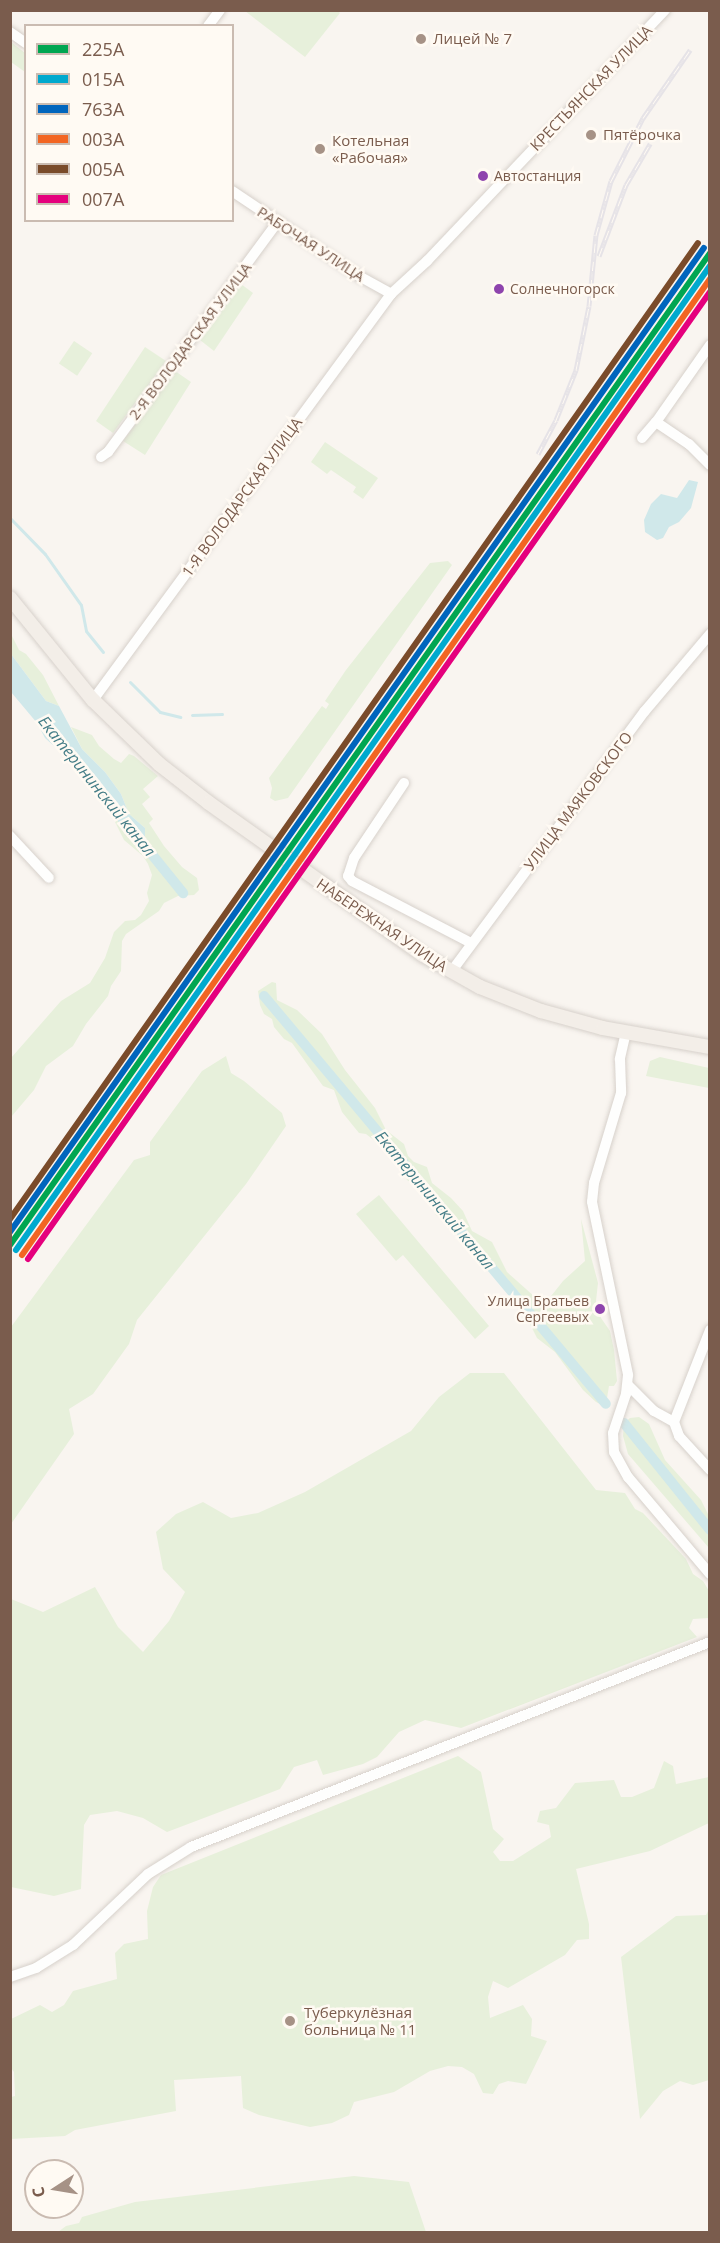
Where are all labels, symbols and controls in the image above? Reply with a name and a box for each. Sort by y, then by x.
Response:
street label: КРЕСТЬЯНСКАЯ УЛИЦА [526,22,656,154]
legend [24,24,234,222]
place label: Лицей № 7 [433,30,512,48]
marker: Лицей № 7 [414,32,428,46]
text: 225А [82,37,124,61]
text: 015А [82,67,124,91]
text: 763А [82,97,124,121]
place label: Пятёрочка [603,126,681,144]
text: 003А [82,127,124,151]
marker: Пятёрочка [584,128,598,142]
place label: Котельная «Рабочая» [332,131,409,166]
marker: Котельная «Рабочая» [313,142,327,156]
text: 005А [82,157,124,181]
place label: Автостанция [494,168,581,184]
marker: Автостанция [477,170,489,182]
text: 007А [82,187,124,211]
street label: РАБОЧАЯ УЛИЦА [254,203,368,285]
street label: 2-Я ВОЛОДАРСКАЯ УЛИЦА [125,259,255,423]
place label: Солнечногорск [510,281,615,297]
marker: Солнечногорск [493,283,505,295]
street label: 1-Я ВОЛОДАРСКАЯ УЛИЦА [178,414,306,580]
water label: Екатерининский канал [34,712,160,860]
street label: УЛИЦА МАЯКОВСКОГО [520,728,636,874]
street label: НАБЕРЕЖНАЯ УЛИЦА [313,875,451,975]
water label: Екатерининский канал [371,1127,499,1273]
place label: Улица Братьев Сергеевых [488,1293,589,1326]
marker: Улица Братьев Сергеевых [594,1303,606,1315]
place label: Туберкулёзная больница № 11 [304,2003,416,2038]
marker: Туберкулёзная больница № 11 [281,2012,299,2030]
north arrow [24,2159,84,2219]
text: С [27,2185,50,2200]

